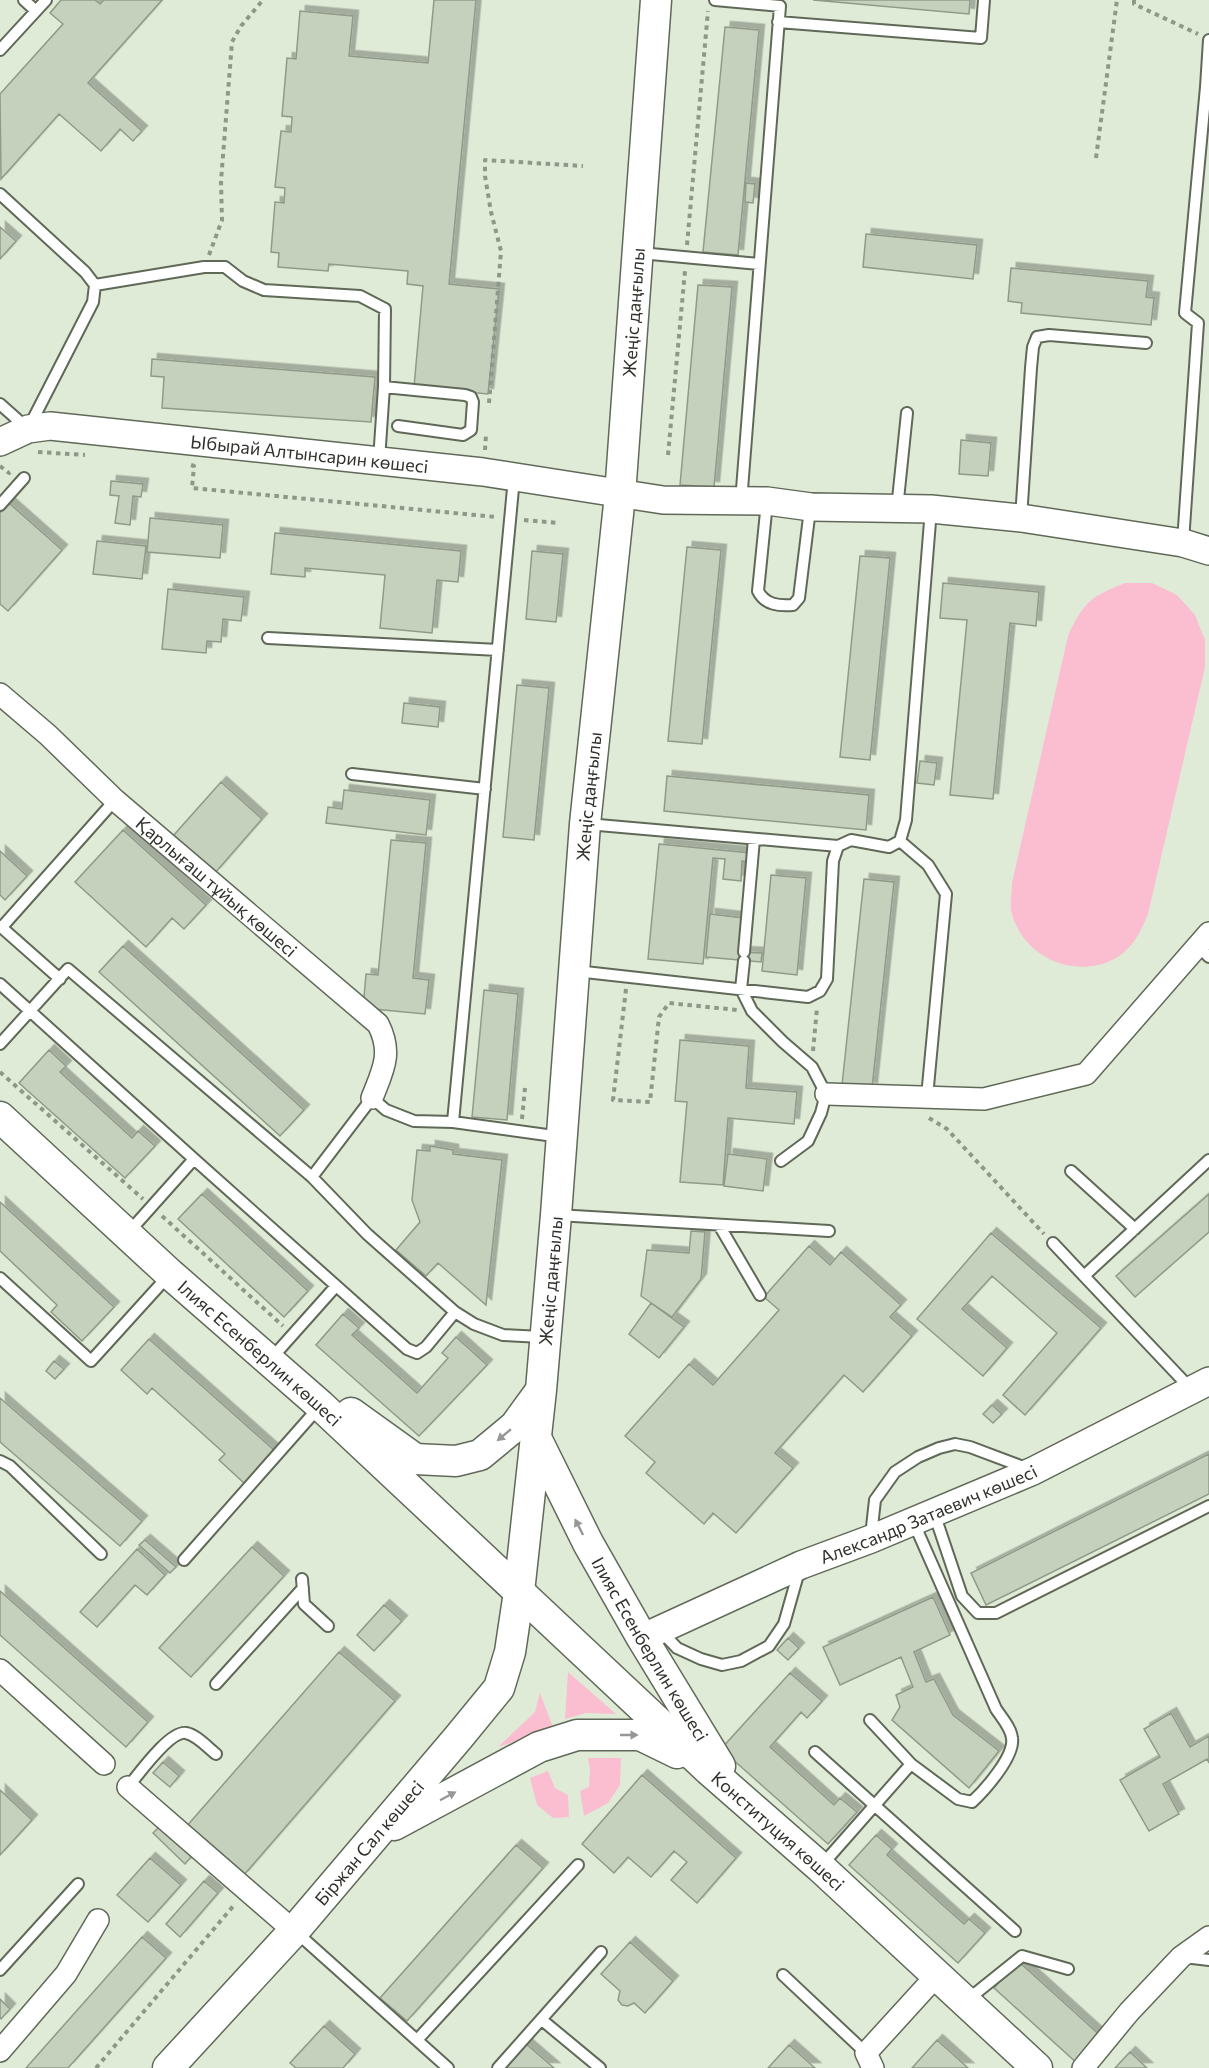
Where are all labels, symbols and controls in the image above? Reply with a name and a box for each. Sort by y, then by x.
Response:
street label: Жеңіс даңғылы [618,247,649,378]
street label: Ыбырай Алтынсарин көшесі [189,430,430,477]
street label: Жеңіс даңғылы [571,731,606,862]
street label: Қарлығаш тұйық көшесі [132,812,302,961]
street label: Жеңіс даңғылы [534,1215,567,1347]
street label: Ілияс Есенберлин көшесі [174,1275,346,1431]
one-way arrow [496,1429,512,1442]
street label: Александр Затаевич көшесі [817,1460,1041,1568]
one-way arrow [575,1518,585,1536]
street label: Ілияс Есенберлин көшесі [587,1553,713,1745]
one-way arrow [619,1730,638,1740]
street label: Конституция көшесі [707,1766,849,1895]
street label: Біржан Сал көшесі [310,1776,428,1910]
one-way arrow [440,1791,457,1801]

